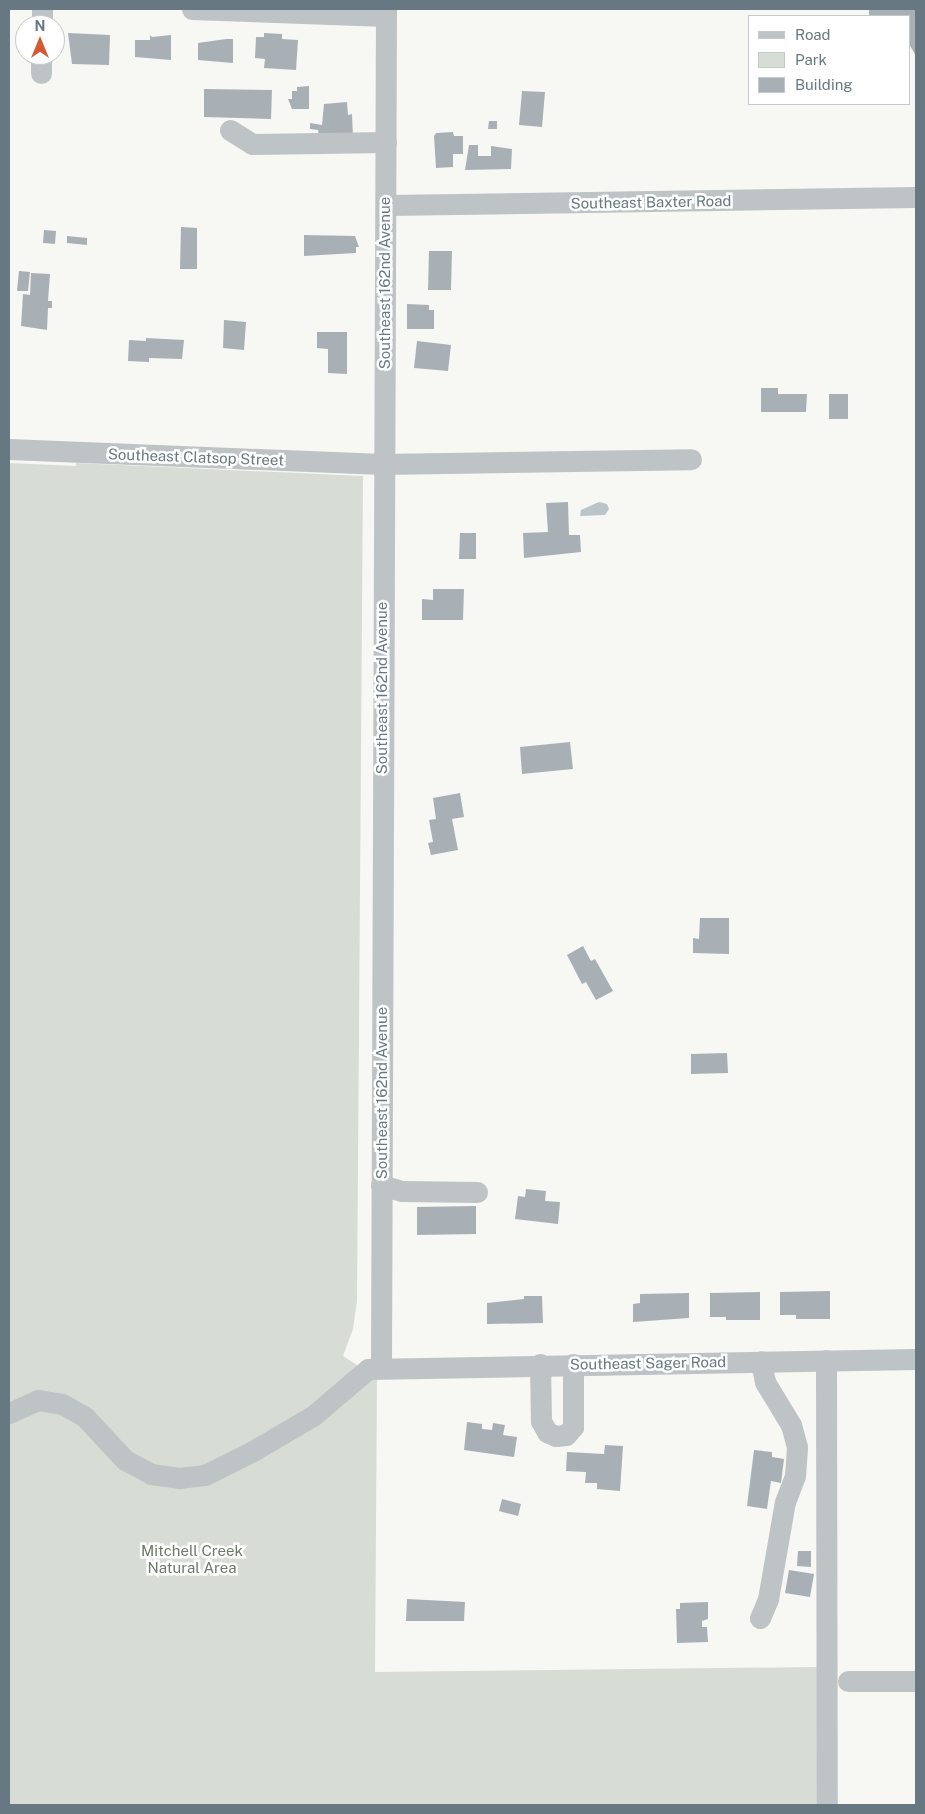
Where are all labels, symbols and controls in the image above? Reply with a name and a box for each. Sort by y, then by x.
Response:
north arrow [15,15,65,65]
legend [748,15,910,105]
text: N [35,18,45,34]
text: Road [795,26,831,43]
text: Park [795,51,827,68]
text: Building [795,76,853,93]
street label: Southeast Baxter Road [571,192,731,212]
street label: Southeast 162nd Avenue [376,197,394,369]
street label: Southeast Clatsop Street [108,445,284,469]
street label: Southeast 162nd Avenue [373,602,391,774]
street label: Southeast 162nd Avenue [373,1007,391,1179]
street label: Southeast Sager Road [570,1353,726,1373]
park label: Mitchell Creek Natural Area [141,1541,243,1576]

